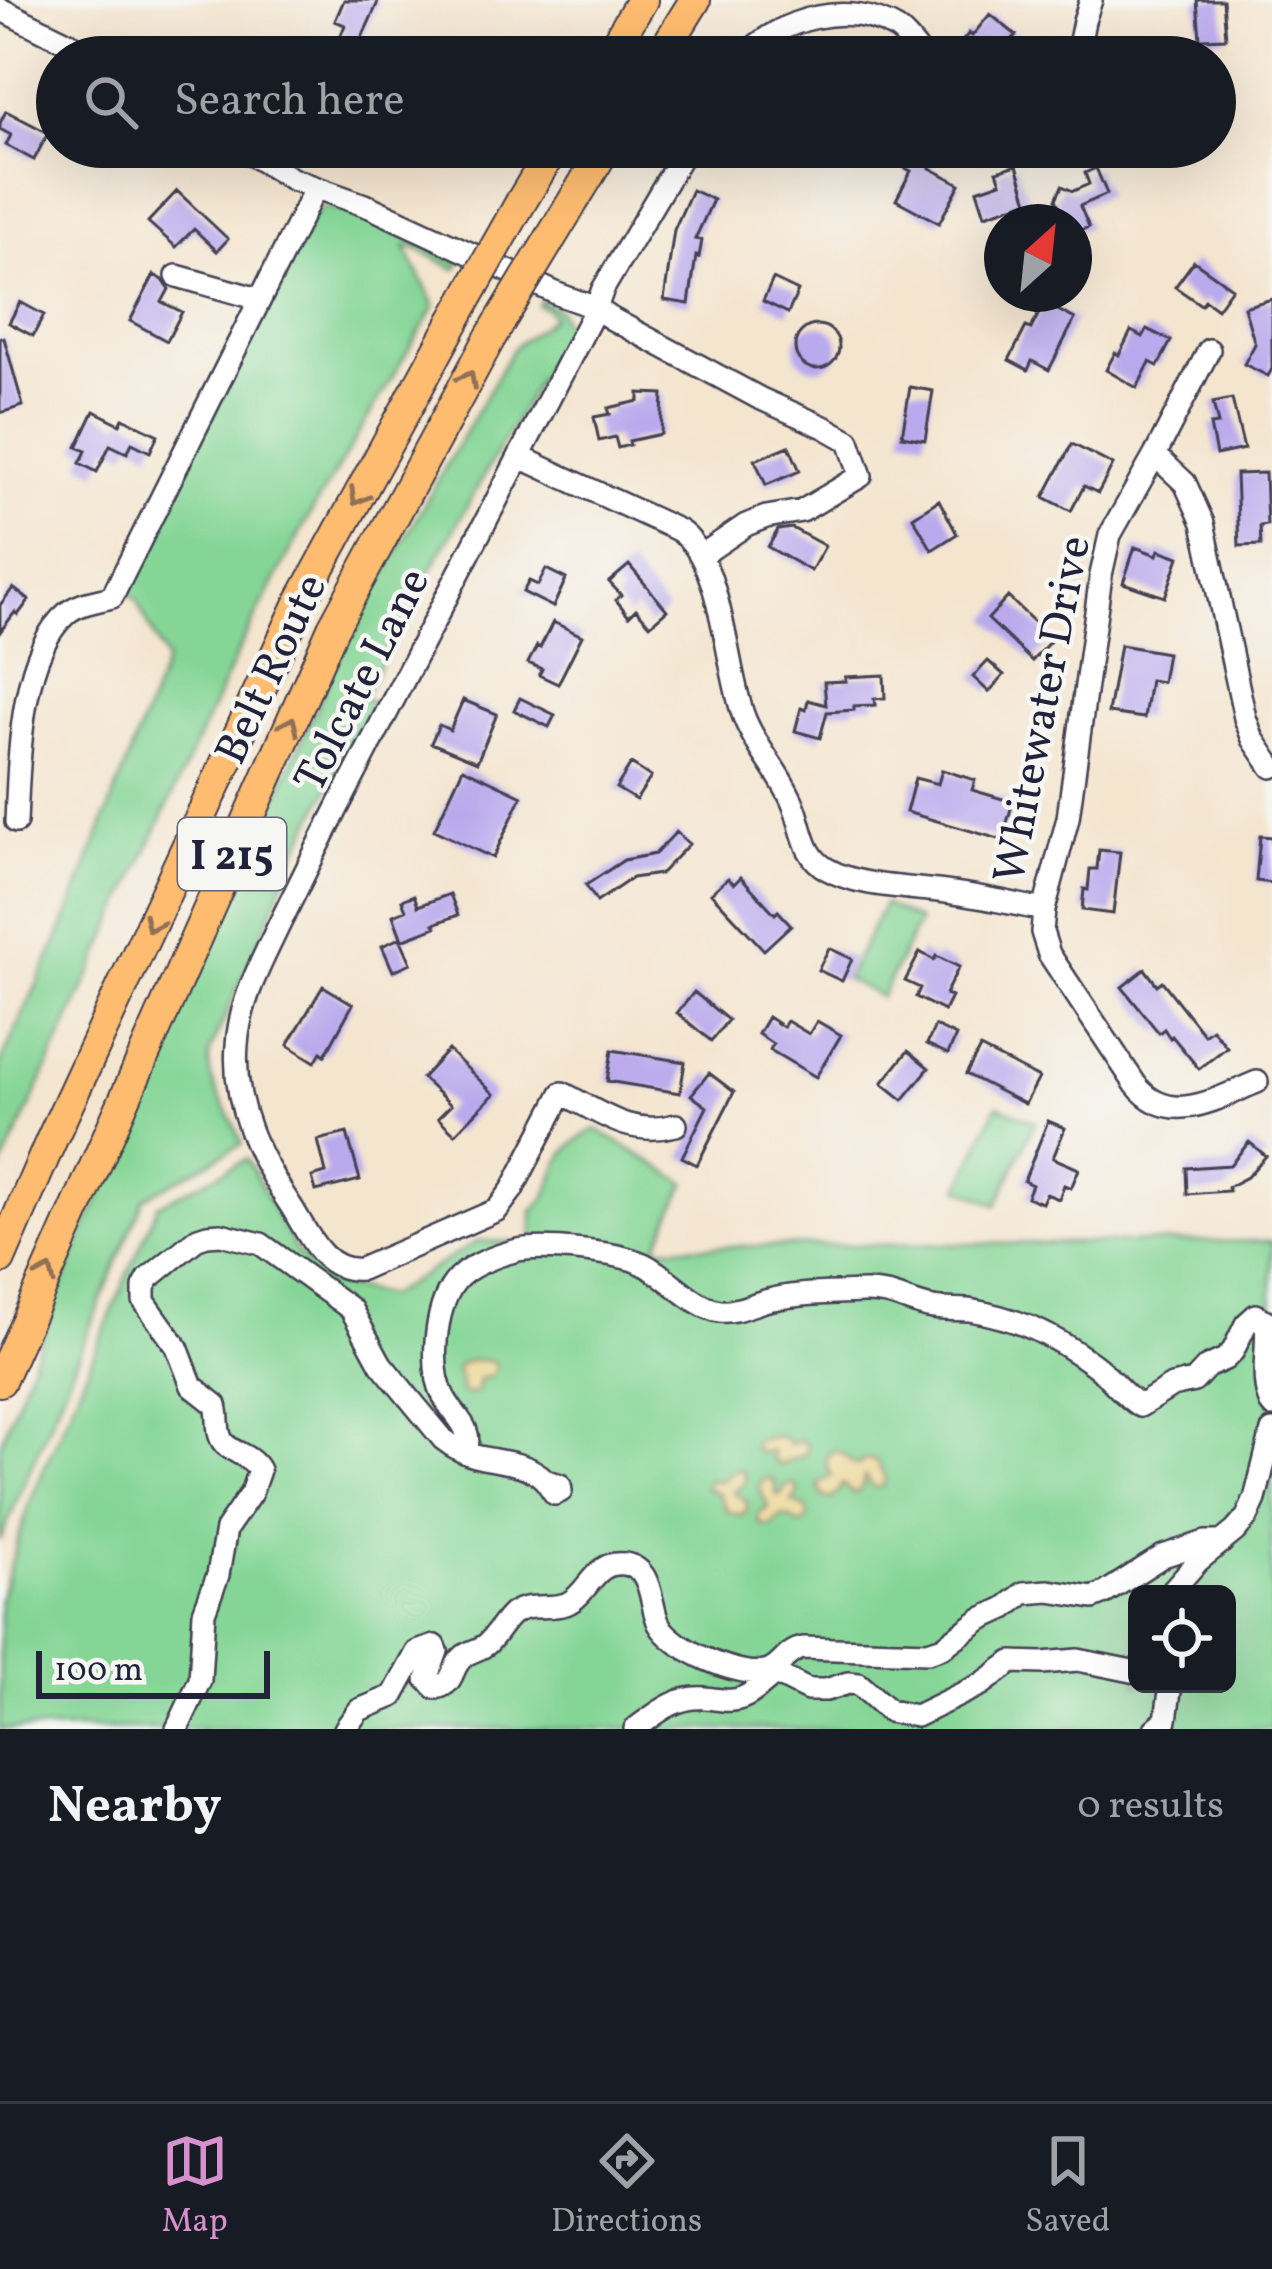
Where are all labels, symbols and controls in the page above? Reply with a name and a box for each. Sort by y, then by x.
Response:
search box [36,36,1236,168]
icon: search [78,69,144,135]
text: Search here [174,71,405,134]
north arrow [984,204,1092,312]
one-way arrow [454,370,477,391]
one-way arrow [349,485,372,506]
street label: Whitewater Drive [980,531,1109,889]
street label: Tolcate Lane [281,558,447,804]
street label: Belt Route [202,564,345,775]
one-way arrow [275,716,299,738]
road number: I 215 [178,818,286,890]
one-way arrow [143,912,166,933]
one-way arrow [32,1265,56,1286]
map controls [1128,1585,1236,1693]
button: locate [1128,1585,1236,1693]
scale bar [36,1645,270,1698]
text: 100 m [54,1649,143,1695]
text: Nearby [48,1772,222,1843]
text: 0 results [1077,1780,1224,1834]
tab: Map [162,2128,228,2246]
tab: Directions [551,2128,702,2246]
tab: Saved [1025,2128,1110,2246]

